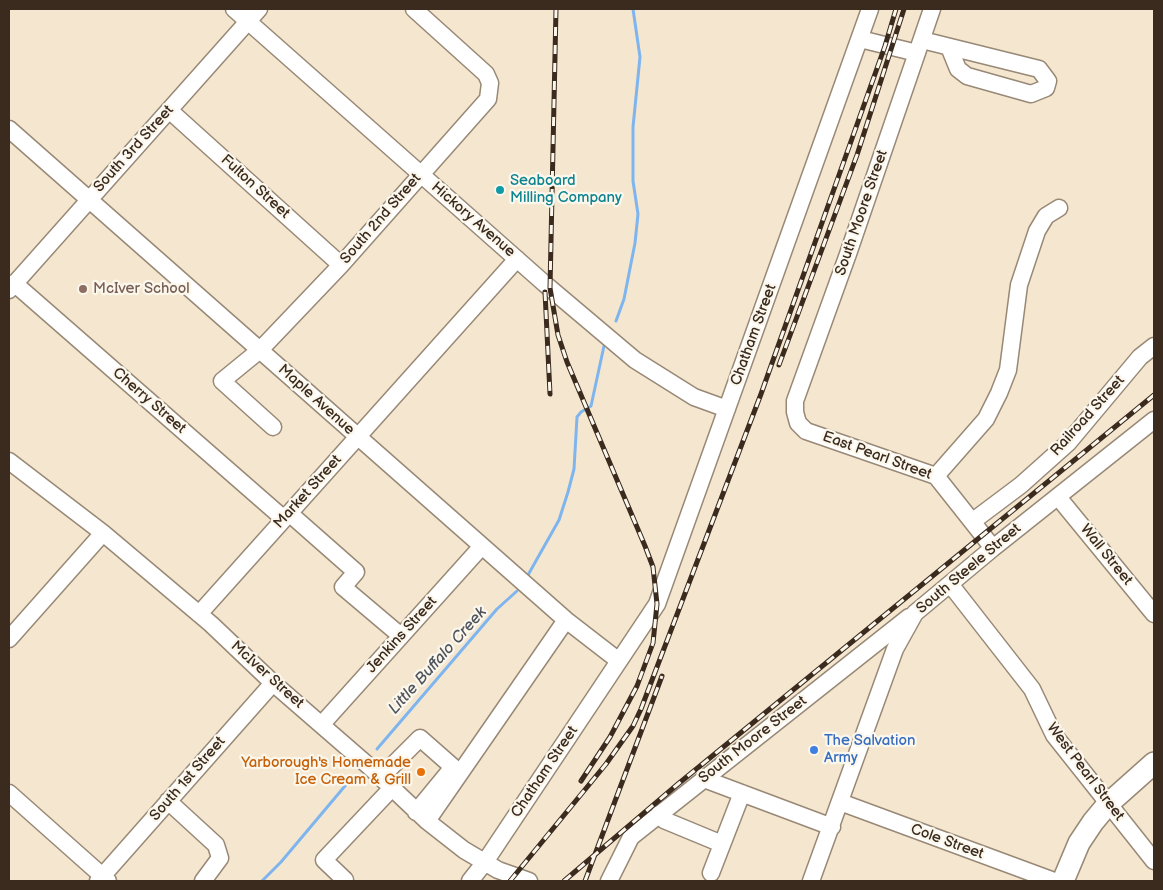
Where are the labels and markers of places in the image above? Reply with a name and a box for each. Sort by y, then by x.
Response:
place label: Seaboard Milling Company [510,172,622,207]
marker: Seaboard Milling Company [494,184,506,196]
place label: McIver School [93,280,190,298]
marker: McIver School [77,283,89,295]
place label: The Salvation Army [824,732,915,767]
marker: The Salvation Army [808,744,820,756]
place label: Yarborough's Homemade Ice Cream & Grill [241,754,411,789]
marker: Yarborough's Homemade Ice Cream & Grill [415,766,427,778]

